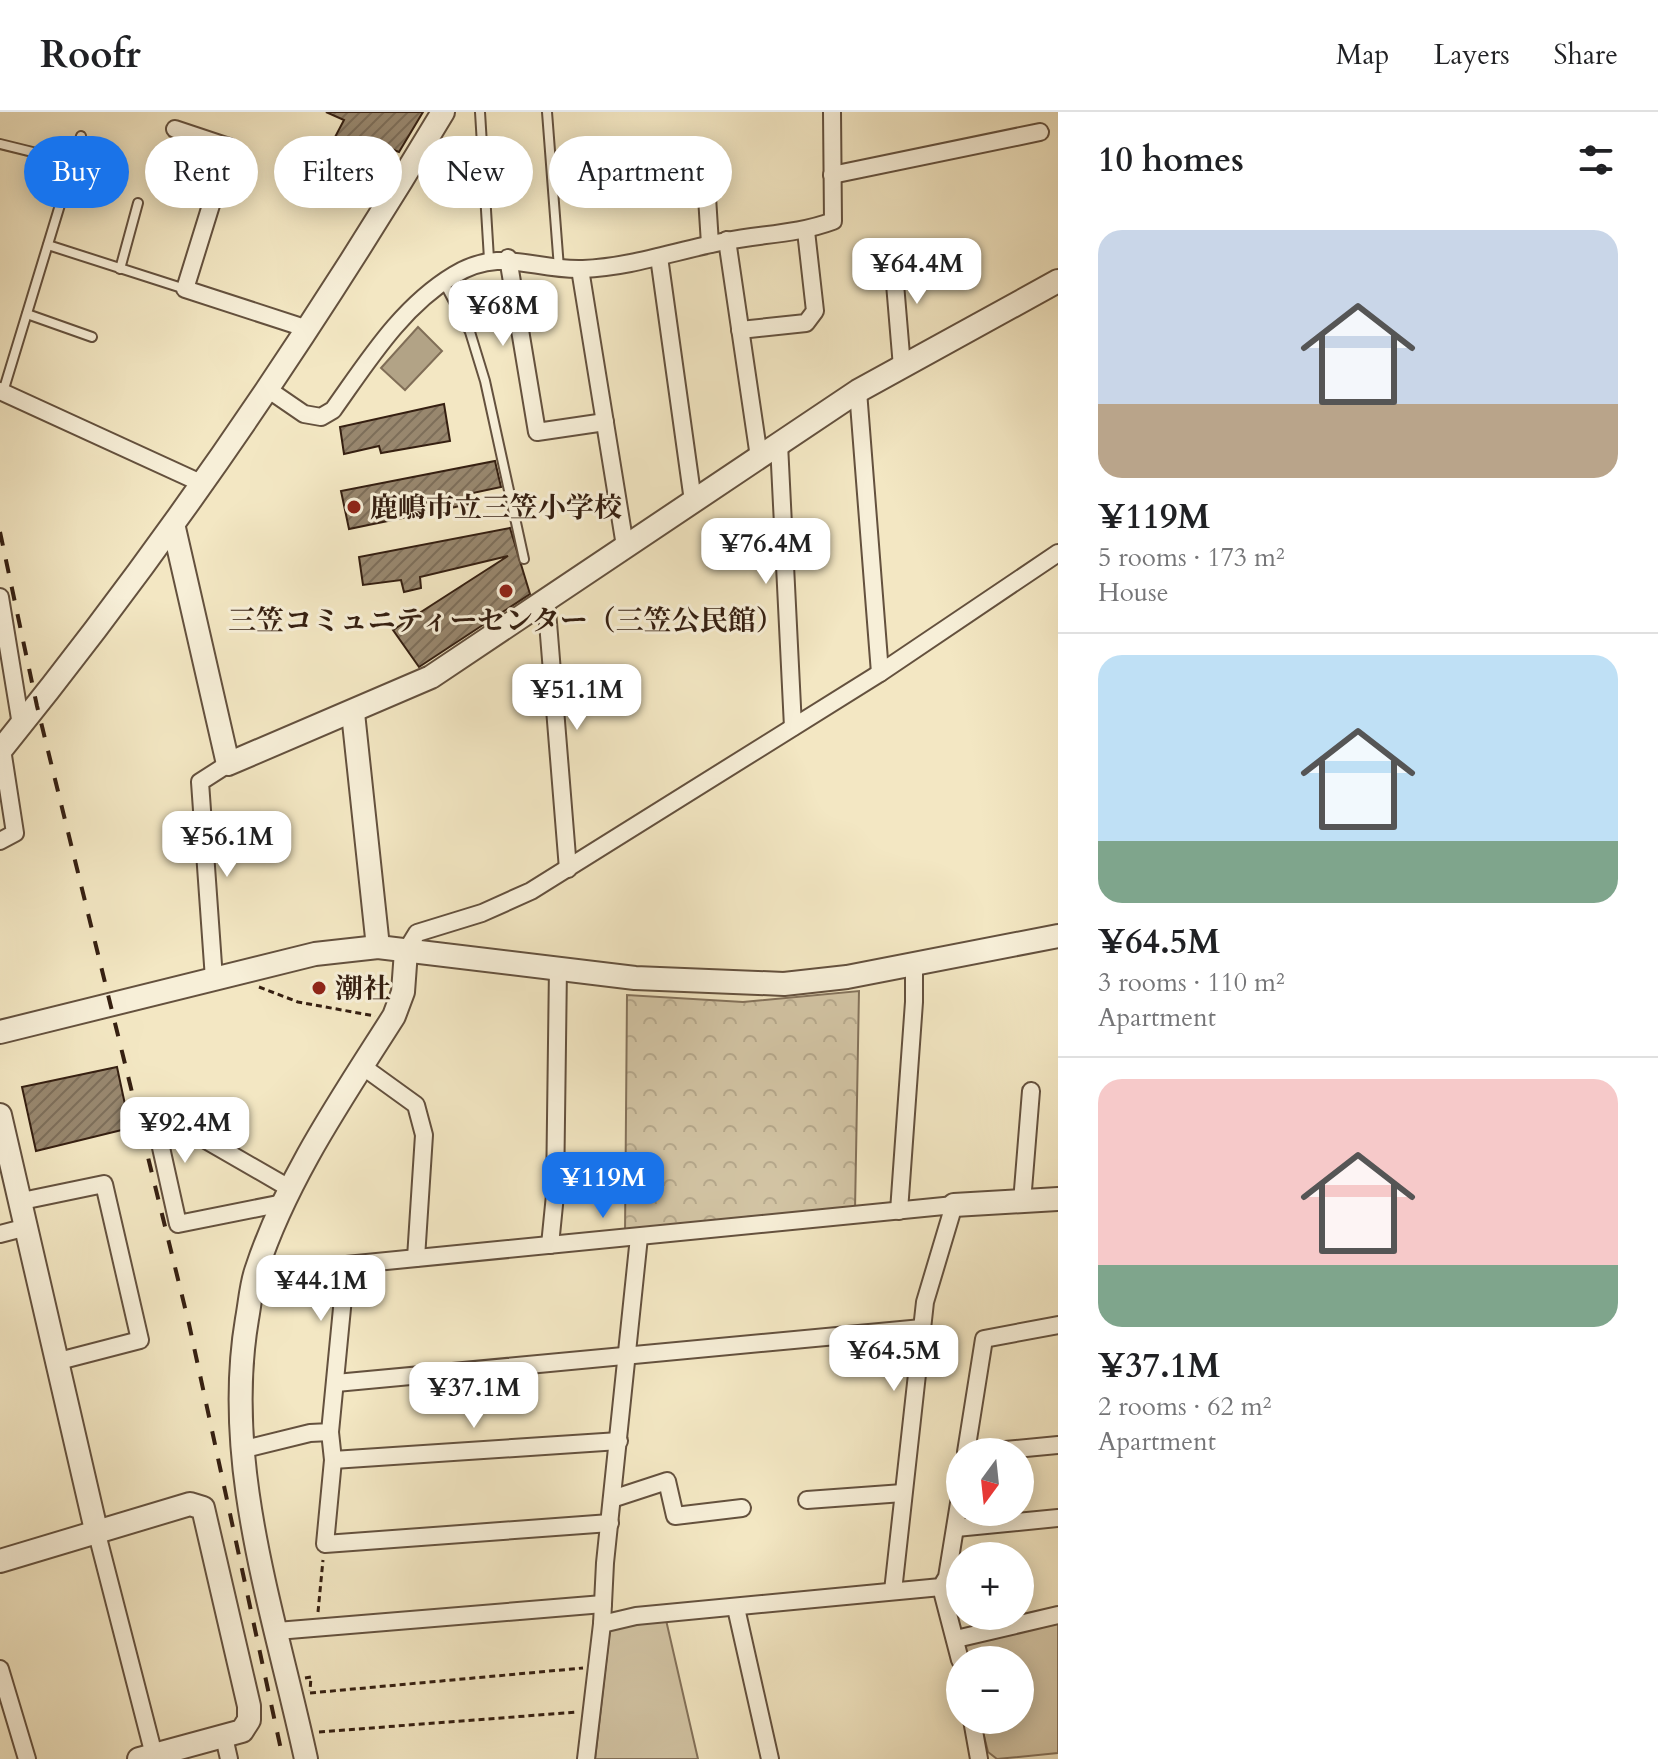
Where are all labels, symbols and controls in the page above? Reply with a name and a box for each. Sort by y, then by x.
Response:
text: Roofr [40,29,141,81]
text: Map [1336,36,1389,74]
text: Layers [1433,36,1510,74]
text: Share [1554,36,1618,74]
chip: Buy [24,136,129,208]
chip: Rent [145,136,258,208]
chip: Filters [274,136,402,208]
chip: New [418,136,533,208]
chip: Apartment [549,136,732,208]
text: 10 homes [1098,137,1244,183]
icon: filters [1574,138,1618,182]
pin: ¥64.4M [852,238,982,306]
text: ¥64.4M [870,246,964,281]
pin: ¥68M [456,280,550,348]
icon: home [1286,282,1430,426]
text: ¥68M [467,288,539,323]
place label: 鹿嶋市立三笠小学校 [370,489,622,527]
text: ¥119M [1098,494,1210,540]
marker: 鹿嶋市立三笠小学校 [345,498,363,516]
pin: ¥76.4M [701,518,831,586]
text: ¥76.4M [719,526,813,561]
text: 5 rooms · 173 m² [1098,540,1285,575]
text: House [1098,575,1169,610]
marker: 三笠コミュニティーセンター（三笠公民館） [497,582,515,600]
place label: 三笠コミュニティーセンター（三笠公民館） [228,602,784,640]
pin: ¥51.1M [512,664,642,732]
text: ¥51.1M [530,672,624,707]
icon: home [1286,707,1430,851]
pin: ¥56.1M [162,811,292,879]
text: ¥56.1M [180,819,274,854]
text: ¥64.5M [1098,919,1220,965]
text: 3 rooms · 110 m² [1098,965,1285,1000]
place label: 潮社 [335,970,391,1008]
marker: 潮社 [310,979,328,997]
text: Apartment [1098,1000,1216,1035]
pin: ¥92.4M [120,1097,250,1165]
text: ¥92.4M [138,1105,232,1140]
icon: home [1286,1131,1430,1275]
pin: ¥119M [547,1152,659,1220]
text: ¥119M [560,1160,646,1195]
pin: ¥44.1M [256,1255,386,1323]
text: ¥44.1M [274,1263,368,1298]
pin: ¥64.5M [829,1325,959,1393]
text: ¥64.5M [847,1333,941,1368]
text: ¥37.1M [1098,1343,1220,1389]
pin: ¥37.1M [409,1362,539,1430]
text: ¥37.1M [427,1370,521,1405]
text: 2 rooms · 62 m² [1098,1389,1271,1424]
text: Apartment [1098,1424,1216,1459]
north arrow [946,1438,1034,1526]
map controls [946,1438,1034,1734]
button: + [946,1542,1034,1630]
button: − [946,1646,1034,1734]

